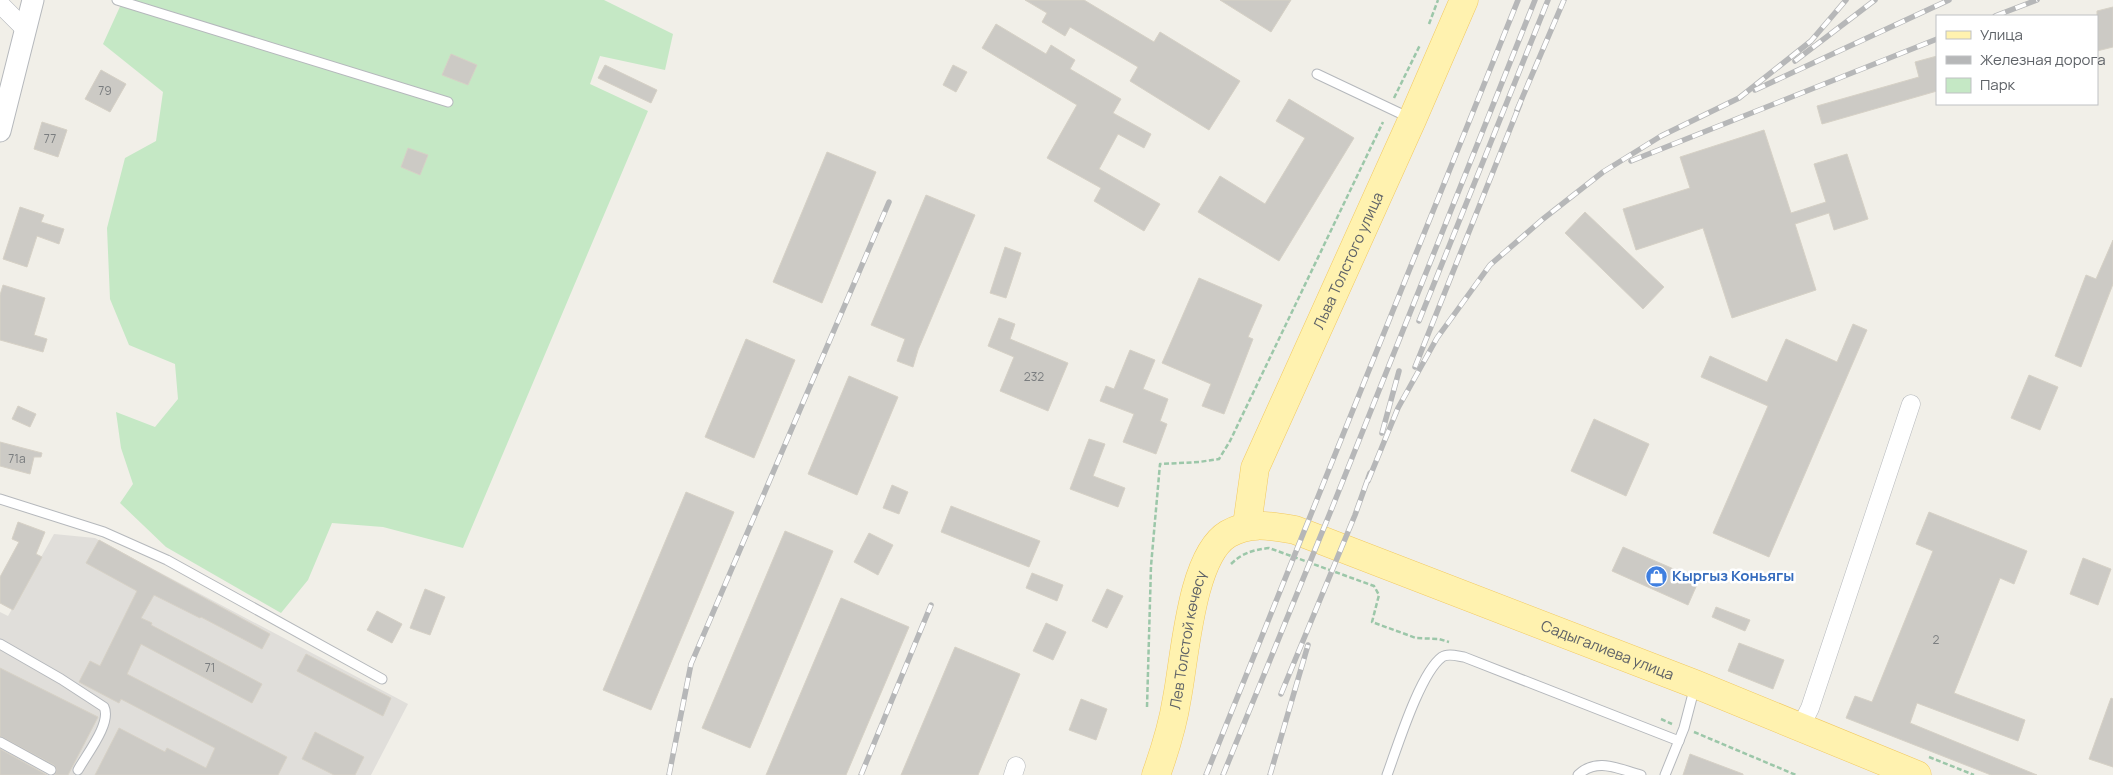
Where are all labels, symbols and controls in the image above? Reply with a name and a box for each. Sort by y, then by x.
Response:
legend [1936,15,2098,105]
text: Улица [1980,24,2023,45]
text: Железная дорога [1980,49,2105,70]
text: Парк [1980,74,2016,95]
house number: 79 [98,82,112,99]
house number: 77 [44,130,56,147]
street label: Льва Толстого улица [1308,188,1388,332]
house number: 232 [1024,368,1044,385]
house number: 71а [8,450,26,467]
shop icon: Кыргыз Коньягы [1644,564,1668,588]
place label: Кыргыз Коньягы [1672,565,1794,586]
street label: Лев Толстой көчөсү [1164,567,1212,711]
street label: Садыгалиева улица [1538,615,1677,685]
house number: 2 [1933,631,1940,648]
house number: 71 [205,659,215,676]

